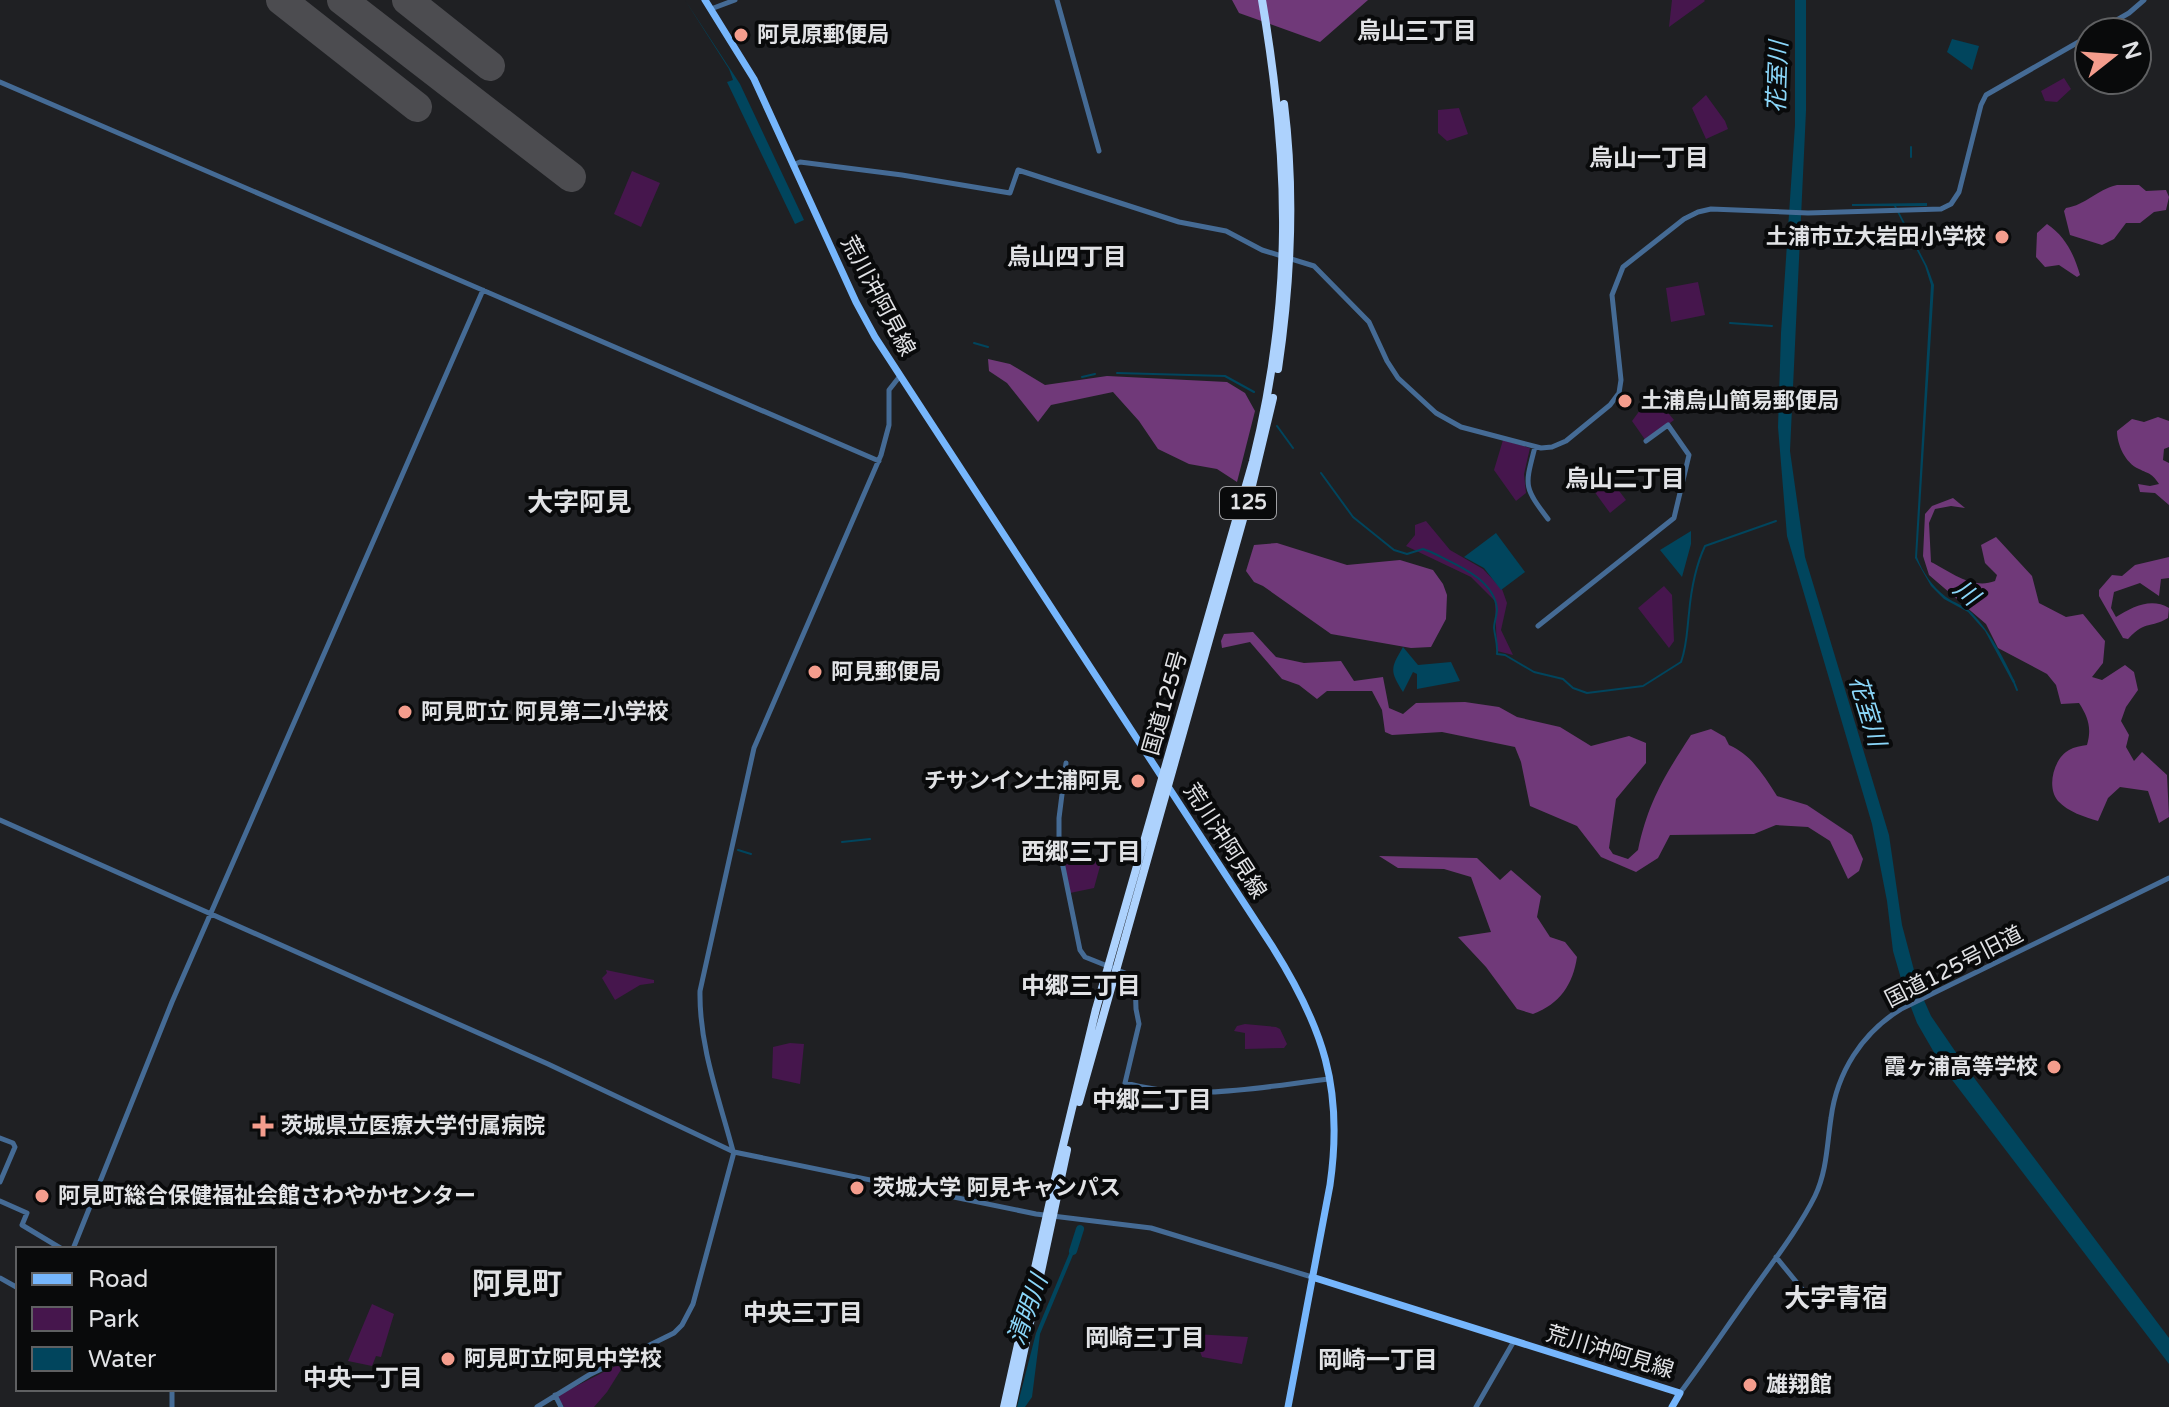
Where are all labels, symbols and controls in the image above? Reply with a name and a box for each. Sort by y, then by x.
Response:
north arrow [2073,16,2153,96]
district label: 烏山三丁目 [1357,17,1477,46]
place label: 阿見原郵便局 [757,22,889,48]
marker: 阿見原郵便局 [732,26,750,44]
water label: 花室川 [1762,38,1794,113]
text: N [2116,38,2146,63]
district label: 烏山一丁目 [1589,144,1709,173]
place label: 土浦市立大岩田小学校 [1766,224,1986,250]
marker: 土浦市立大岩田小学校 [1993,228,2011,246]
street label: 荒川沖阿見線 [836,232,920,360]
district label: 烏山四丁目 [1007,243,1127,272]
place label: 土浦烏山簡易郵便局 [1641,388,1839,414]
marker: 土浦烏山簡易郵便局 [1616,392,1634,410]
district label: 烏山二丁目 [1565,465,1685,494]
district label: 大字阿見 [527,487,631,518]
road number: 125 [1220,487,1276,519]
water label: 川 [1947,574,1987,614]
street label: 国道125号 [1138,648,1192,758]
place label: 阿見郵便局 [831,659,941,685]
marker: 阿見郵便局 [806,663,824,681]
water label: 花室川 [1843,672,1892,753]
place label: 阿見町立 阿見第二小学校 [421,699,669,725]
marker: 阿見町立 阿見第二小学校 [396,703,414,721]
place label: チサンイン土浦阿見 [924,768,1122,794]
marker: チサンイン土浦阿見 [1129,772,1147,790]
street label: 荒川沖阿見線 [1178,779,1272,903]
district label: 西郷三丁目 [1021,838,1141,867]
street label: 国道125号旧道 [1881,921,2027,1013]
district label: 中郷三丁目 [1021,972,1141,1001]
place label: 霞ヶ浦高等学校 [1884,1054,2038,1080]
marker: 霞ヶ浦高等学校 [2045,1058,2063,1076]
district label: 中郷二丁目 [1092,1086,1212,1115]
place label: 茨城県立医療大学付属病院 [281,1113,545,1139]
marker: 茨城県立医療大学付属病院 [252,1115,274,1137]
place label: 茨城大学 阿見キャンパス [873,1175,1121,1201]
marker: 茨城大学 阿見キャンパス [848,1179,866,1197]
place label: 阿見町総合保健福祉会館さわやかセンター [58,1183,476,1209]
marker: 阿見町総合保健福祉会館さわやかセンター [33,1187,51,1205]
legend [16,1247,276,1391]
text: Road [88,1265,148,1294]
district label: 阿見町 [472,1266,562,1303]
water label: 清明川 [1002,1268,1055,1349]
district label: 大字青宿 [1784,1283,1888,1314]
district label: 中央三丁目 [743,1299,863,1328]
text: Park [88,1305,139,1334]
street label: 荒川沖阿見線 [1543,1320,1677,1384]
district label: 岡崎三丁目 [1085,1324,1205,1353]
text: Water [88,1345,157,1374]
place label: 阿見町立阿見中学校 [464,1346,662,1372]
district label: 岡崎一丁目 [1318,1346,1438,1375]
marker: 阿見町立阿見中学校 [439,1350,457,1368]
district label: 中央一丁目 [303,1364,423,1393]
place label: 雄翔館 [1766,1372,1832,1398]
marker: 雄翔館 [1741,1376,1759,1394]

